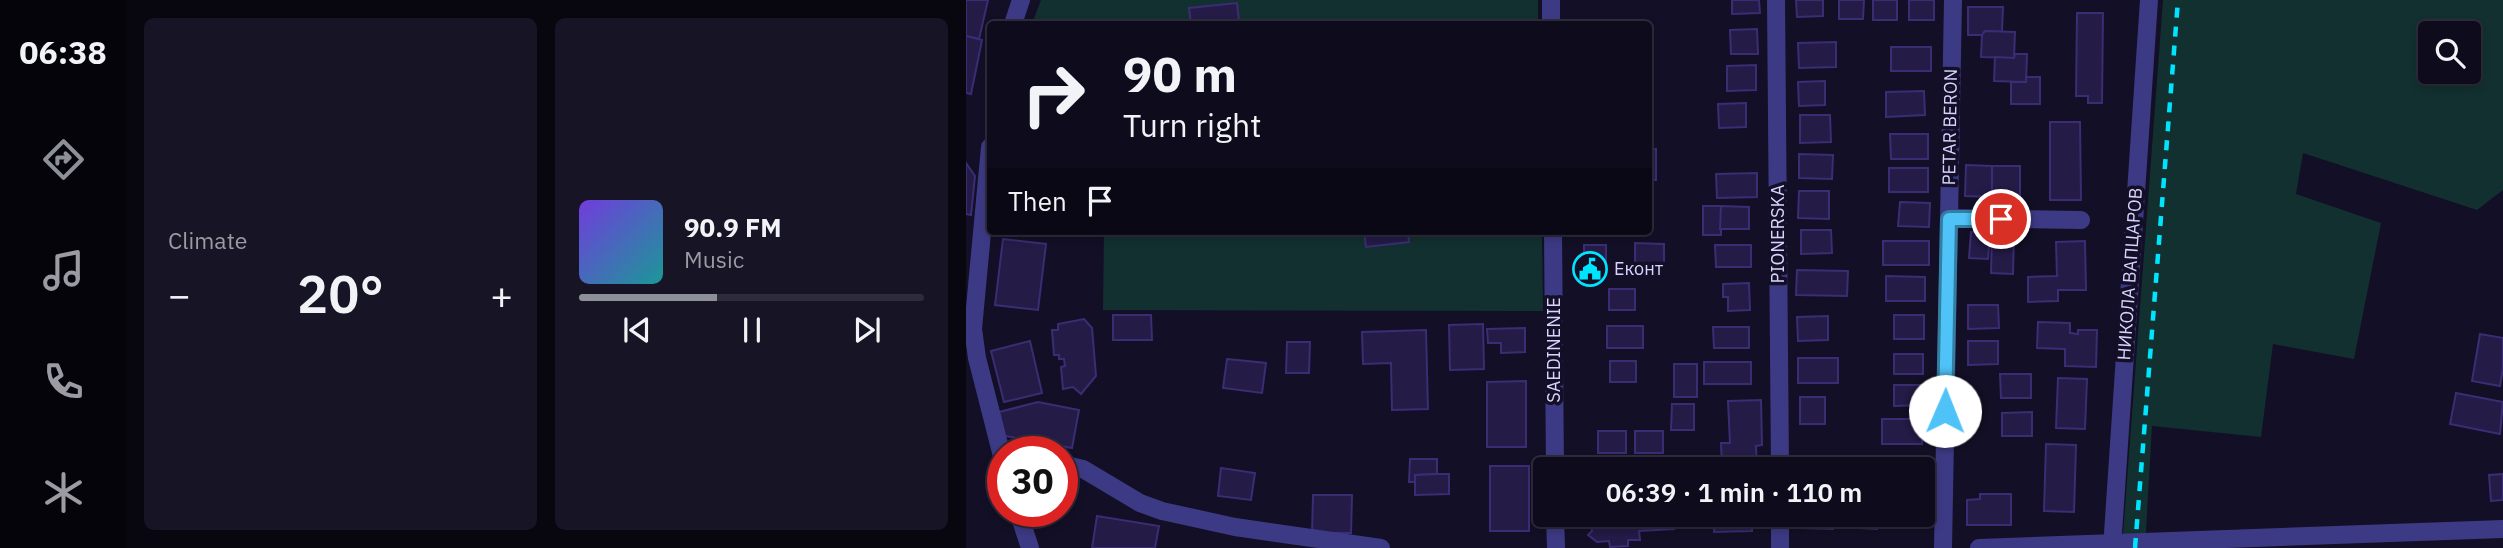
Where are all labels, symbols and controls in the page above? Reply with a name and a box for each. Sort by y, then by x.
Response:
map controls [2418,21,2481,84]
button: search [2418,21,2481,84]
text: 06:38 [19,31,107,73]
text: 90 m [1123,42,1237,105]
icon: right [1008,49,1099,140]
street label: PETAR BERON [1937,68,1962,186]
text: Turn right [1123,104,1261,146]
icon: directions [39,135,88,184]
icon: arrive [1081,182,1119,220]
text: Then [1008,184,1067,218]
street label: PIONERSKA [1766,184,1789,284]
street label: НИКОЛА ВАПЦАРОВ [2112,187,2147,361]
pin [1971,189,2031,249]
icon: arrive [1982,200,2020,238]
text: 90.9 FM [684,210,782,244]
text: Climate [168,225,247,255]
text: Music [684,244,744,274]
icon: music [39,246,88,295]
public building icon: Еконт [1571,250,1609,288]
place label: Еконт [1614,257,1664,280]
text: 20° [297,260,384,327]
text: − [168,270,191,319]
text: + [490,270,513,319]
street label: SAEDINENIE [1542,297,1565,403]
icon: previous [618,311,656,349]
icon: pause [733,311,771,349]
icon: next [848,311,886,349]
icon: phone [39,357,88,406]
position arrow [1908,374,1982,448]
speed limit sign: 30 [987,436,1078,527]
icon: climate [39,468,88,517]
text: 06:39 · 1 min · 110 m [1606,475,1862,509]

